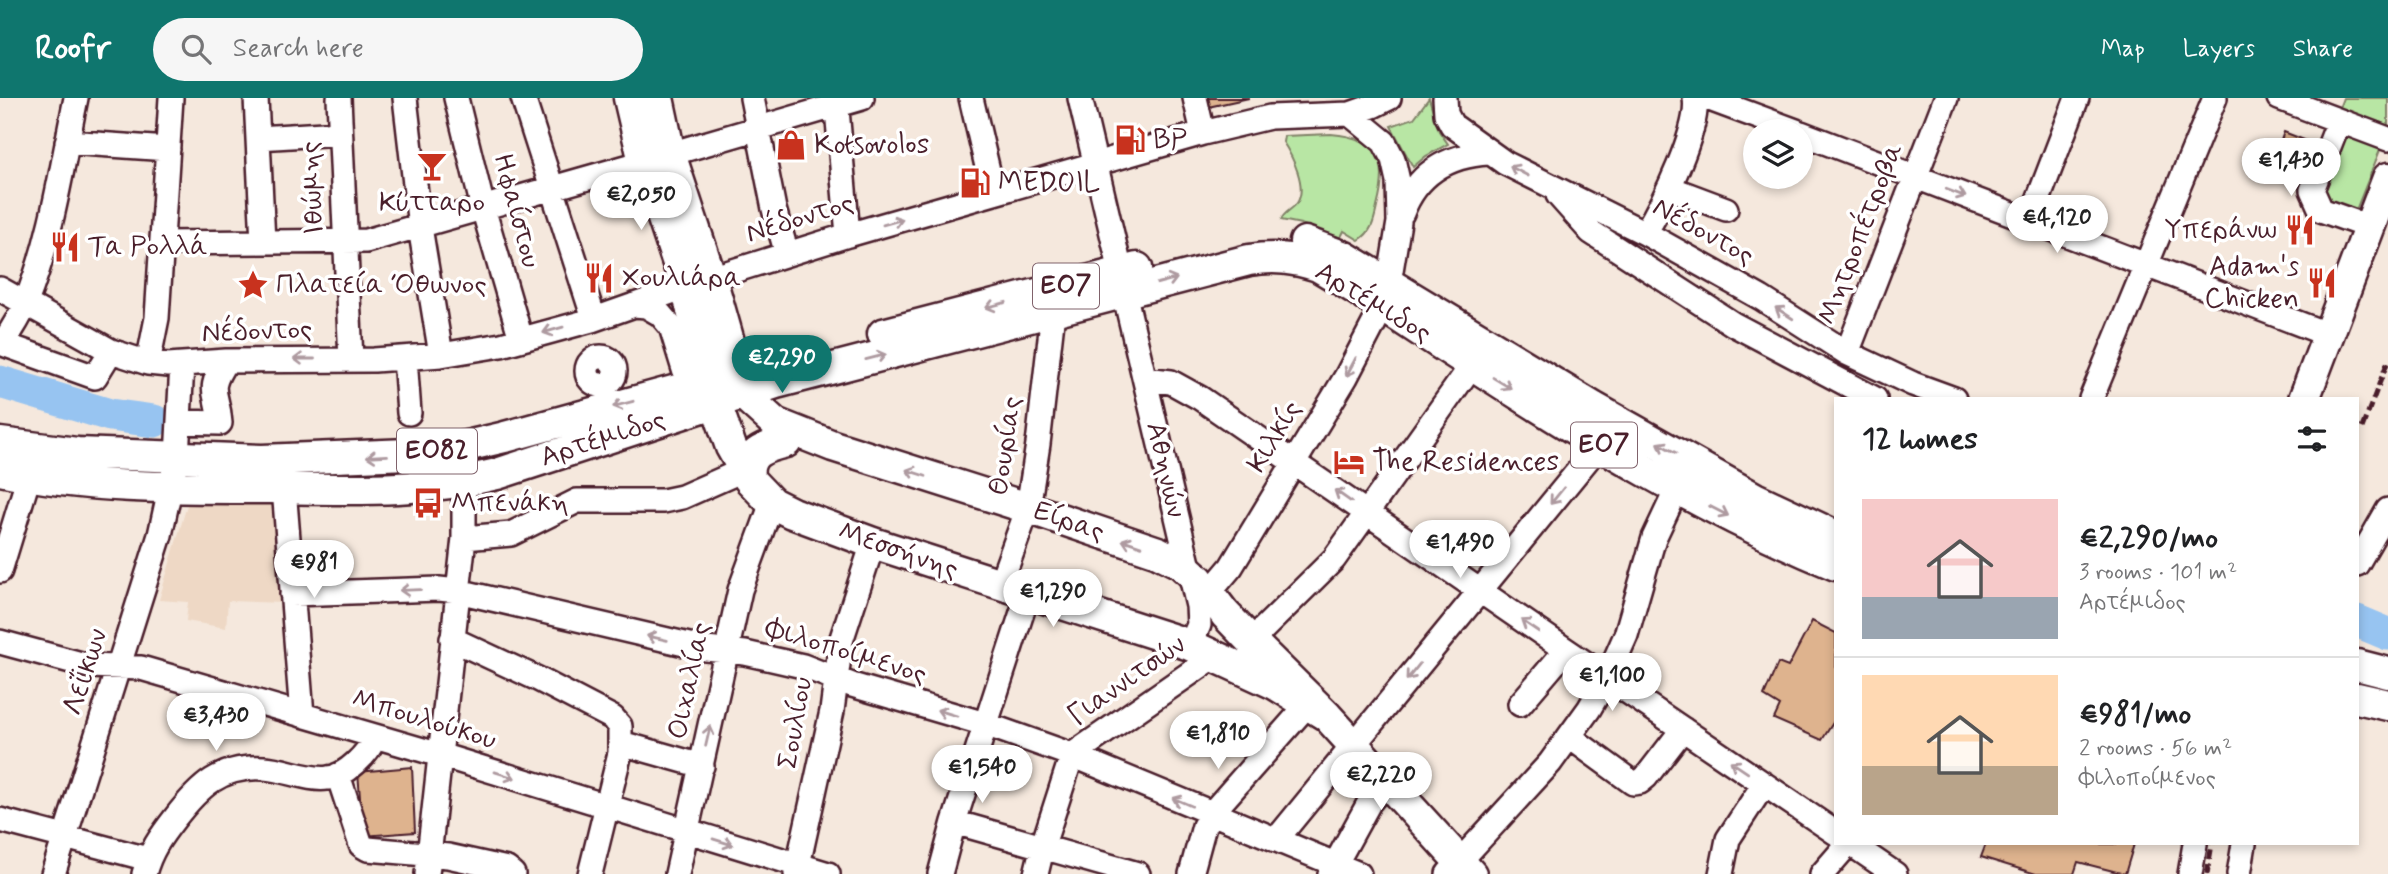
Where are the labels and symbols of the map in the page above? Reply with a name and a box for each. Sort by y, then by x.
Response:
place label: BP [1153,122,1187,159]
fuel station icon: BP [1113,123,1147,157]
place label: Kotsovolos [814,127,929,164]
shop icon: Kotsovolos [774,128,808,162]
street label: Μητροπέτροβα [1809,138,1913,330]
pin: €1,430 [2234,139,2348,198]
street label: Ιθώμης [292,140,334,236]
bar icon: Κύτταρο [415,149,449,183]
street label: Ηφαίστου [483,150,549,272]
one-way arrow [1509,163,1530,177]
place label: MEDOIL [998,165,1101,202]
fuel station icon: MEDOIL [958,166,992,200]
pin: €2,050 [584,172,698,232]
place label: Κύτταρο [379,185,485,222]
street label: Νέδοντος [742,185,858,253]
one-way arrow [1945,187,1966,200]
street label: Νέδοντος [1646,189,1760,275]
pin: €4,120 [2000,195,2114,255]
place label: Υπεράνω [2165,212,2277,249]
restaurant icon: Υπεράνω [2283,213,2317,247]
one-way arrow [882,214,904,227]
place label: Τα Ρολλά [88,229,208,266]
restaurant icon: Τα Ρολλά [48,230,82,264]
place label: Adam's Chicken [2205,249,2299,318]
street label: Αρτέμιδος [1308,254,1438,352]
place label: Χουλιάρα [622,260,741,297]
restaurant icon: Χουλιάρα [582,261,616,295]
road number: ΕΟ7 [1033,264,1099,308]
restaurant icon: Adam's Chicken [2305,266,2339,300]
place label: Πλατεία Όθωνος [276,267,487,304]
place icon: Πλατεία Όθωνος [236,268,270,302]
one-way arrow [1156,274,1178,287]
one-way arrow [985,299,1008,312]
one-way arrow [1775,306,1794,320]
street label: Νέδοντος [201,312,313,352]
one-way arrow [543,325,565,338]
pin: €2,290 [725,336,839,395]
one-way arrow [864,350,887,363]
one-way arrow [293,352,316,366]
one-way arrow [1344,356,1358,376]
one-way arrow [1491,376,1511,390]
street label: Θουρίας [981,394,1031,498]
street label: Κιλκίς [1239,394,1311,480]
one-way arrow [612,399,634,412]
street label: Αρτέμιδος [536,401,670,477]
street label: Αθηνών [1136,418,1194,522]
road number: ΕΟ7 [1571,422,1637,468]
road number: ΕΟ82 [397,428,477,474]
one-way arrow [1657,441,1677,455]
place label: The Residences [1372,444,1559,481]
hotel icon: The Residences [1332,445,1366,479]
one-way arrow [366,450,389,463]
one-way arrow [906,465,928,478]
place label: Μπενάκη [451,485,569,522]
bus stop icon: Μπενάκη [411,486,445,520]
one-way arrow [1550,487,1565,505]
one-way arrow [1334,489,1353,503]
street label: Είρας [1029,493,1109,551]
one-way arrow [1708,504,1729,518]
street label: Μεσσήνης [833,513,963,589]
pin: €1,490 [1403,520,1517,580]
one-way arrow [1122,536,1144,549]
pin: €981 [273,540,355,600]
pin: €1,290 [996,570,1110,629]
one-way arrow [399,584,422,597]
street label: Φιλοποίμενος [760,610,931,694]
street label: Οιχαλίας [660,619,720,743]
one-way arrow [1521,619,1540,633]
street label: Λεΐκων [55,624,117,720]
street label: Γιαννιτσών [1061,627,1193,735]
one-way arrow [646,631,668,644]
pin: €1,100 [1555,654,1669,713]
one-way arrow [1406,663,1421,681]
street label: Σουλίου [770,674,822,772]
street label: Μπουλούκου [347,681,501,759]
pin: €3,430 [159,694,273,753]
one-way arrow [936,706,958,718]
pin: €1,810 [1161,712,1275,771]
one-way arrow [702,725,716,748]
pin: €1,540 [925,746,1039,805]
pin: €2,220 [1324,752,1438,812]
one-way arrow [1730,760,1749,774]
one-way arrow [494,770,516,783]
one-way arrow [1172,795,1194,808]
one-way arrow [711,836,733,849]

